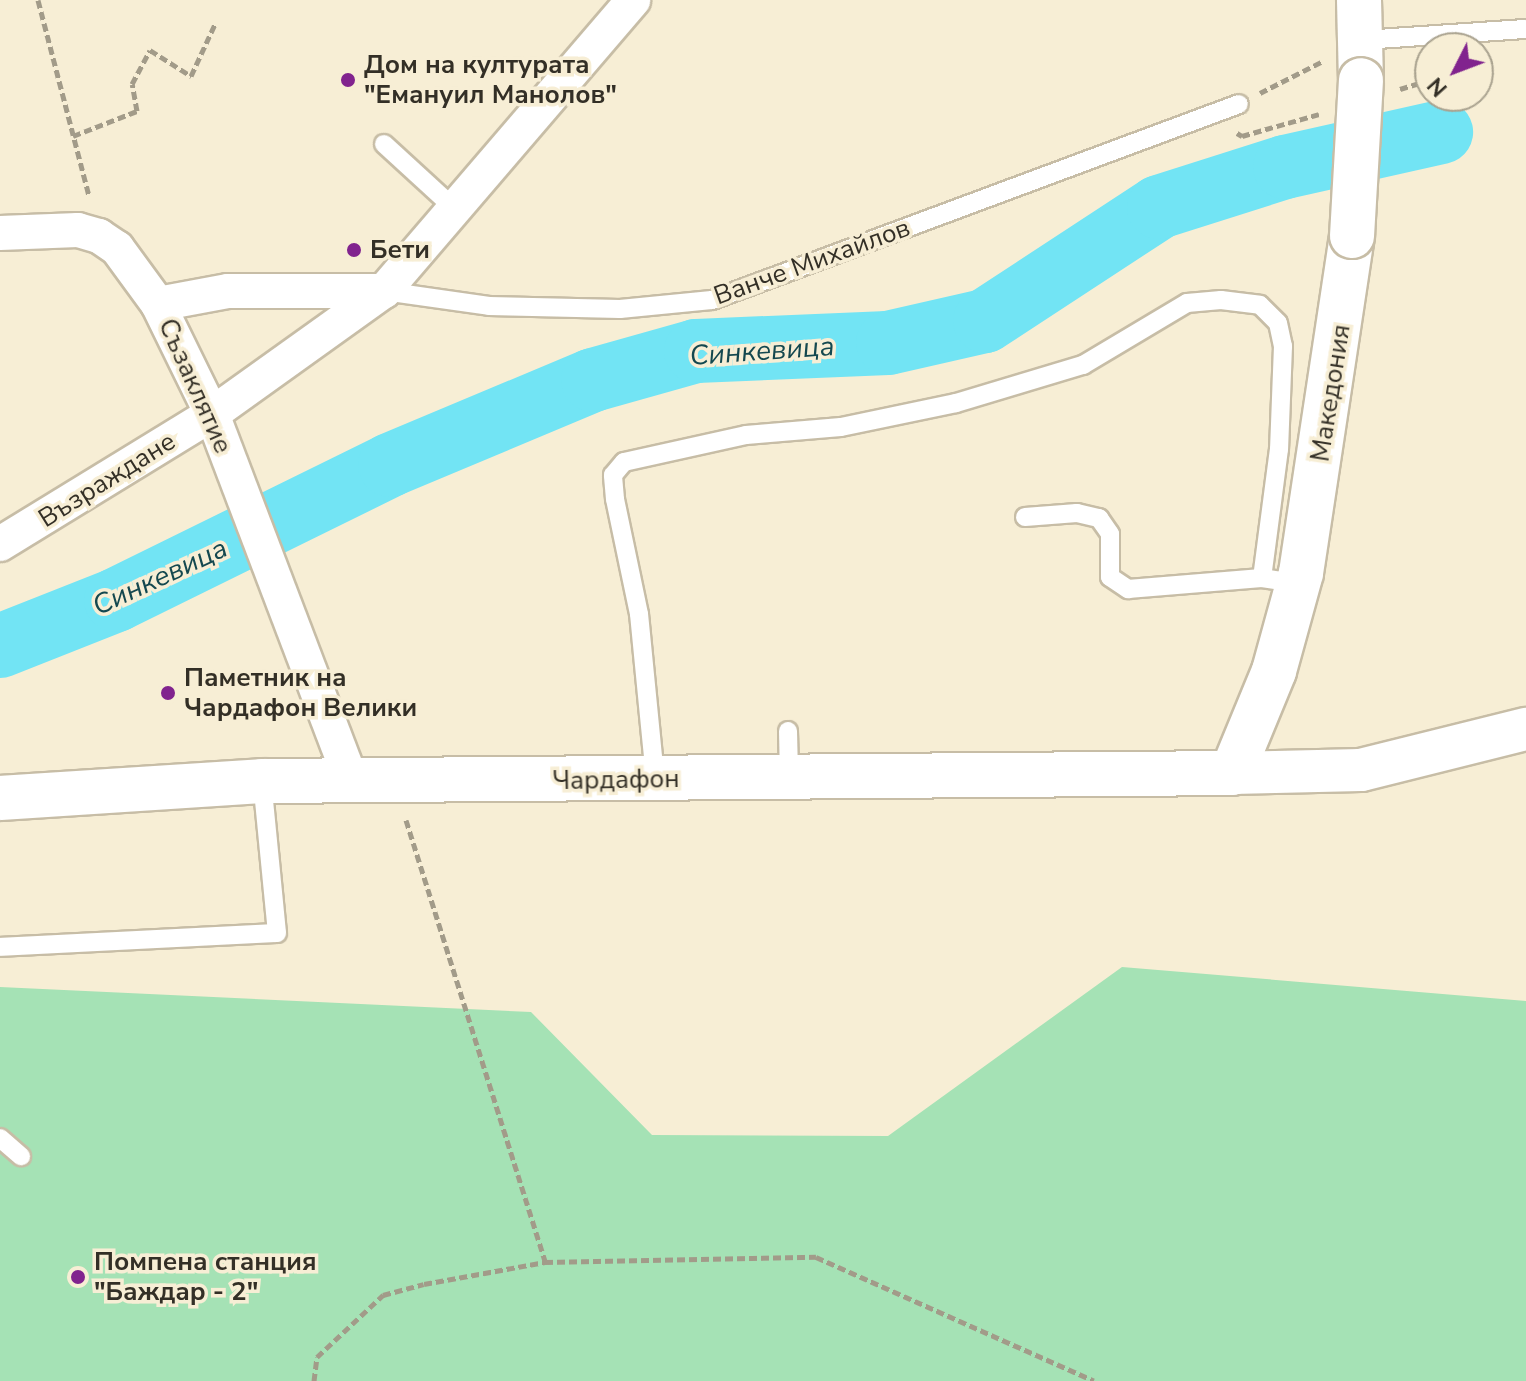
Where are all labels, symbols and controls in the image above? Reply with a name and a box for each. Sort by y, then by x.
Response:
north arrow [1414,32,1494,112]
place label: Дом на културата "Емануил Манолов" [364,49,617,110]
marker: Дом на културата "Емануил Манолов" [339,71,357,89]
text: N [1421,71,1454,103]
street label: Ванче Михайлов [710,212,914,312]
place label: Бети [370,234,430,266]
marker: Бети [345,241,363,259]
street label: Съзаклятие [151,314,239,458]
street label: Македония [1305,322,1357,464]
water label: Синкевица [688,329,836,373]
street label: Възраждане [33,426,181,534]
water label: Синкевица [87,531,233,623]
place label: Паметник на Чардафон Велики [184,662,417,724]
marker: Паметник на Чардафон Велики [159,684,177,702]
street label: Чардафон [552,763,680,797]
place label: Помпена станция "Баждар - 2" [94,1246,317,1308]
marker: Помпена станция "Баждар - 2" [69,1268,87,1286]

